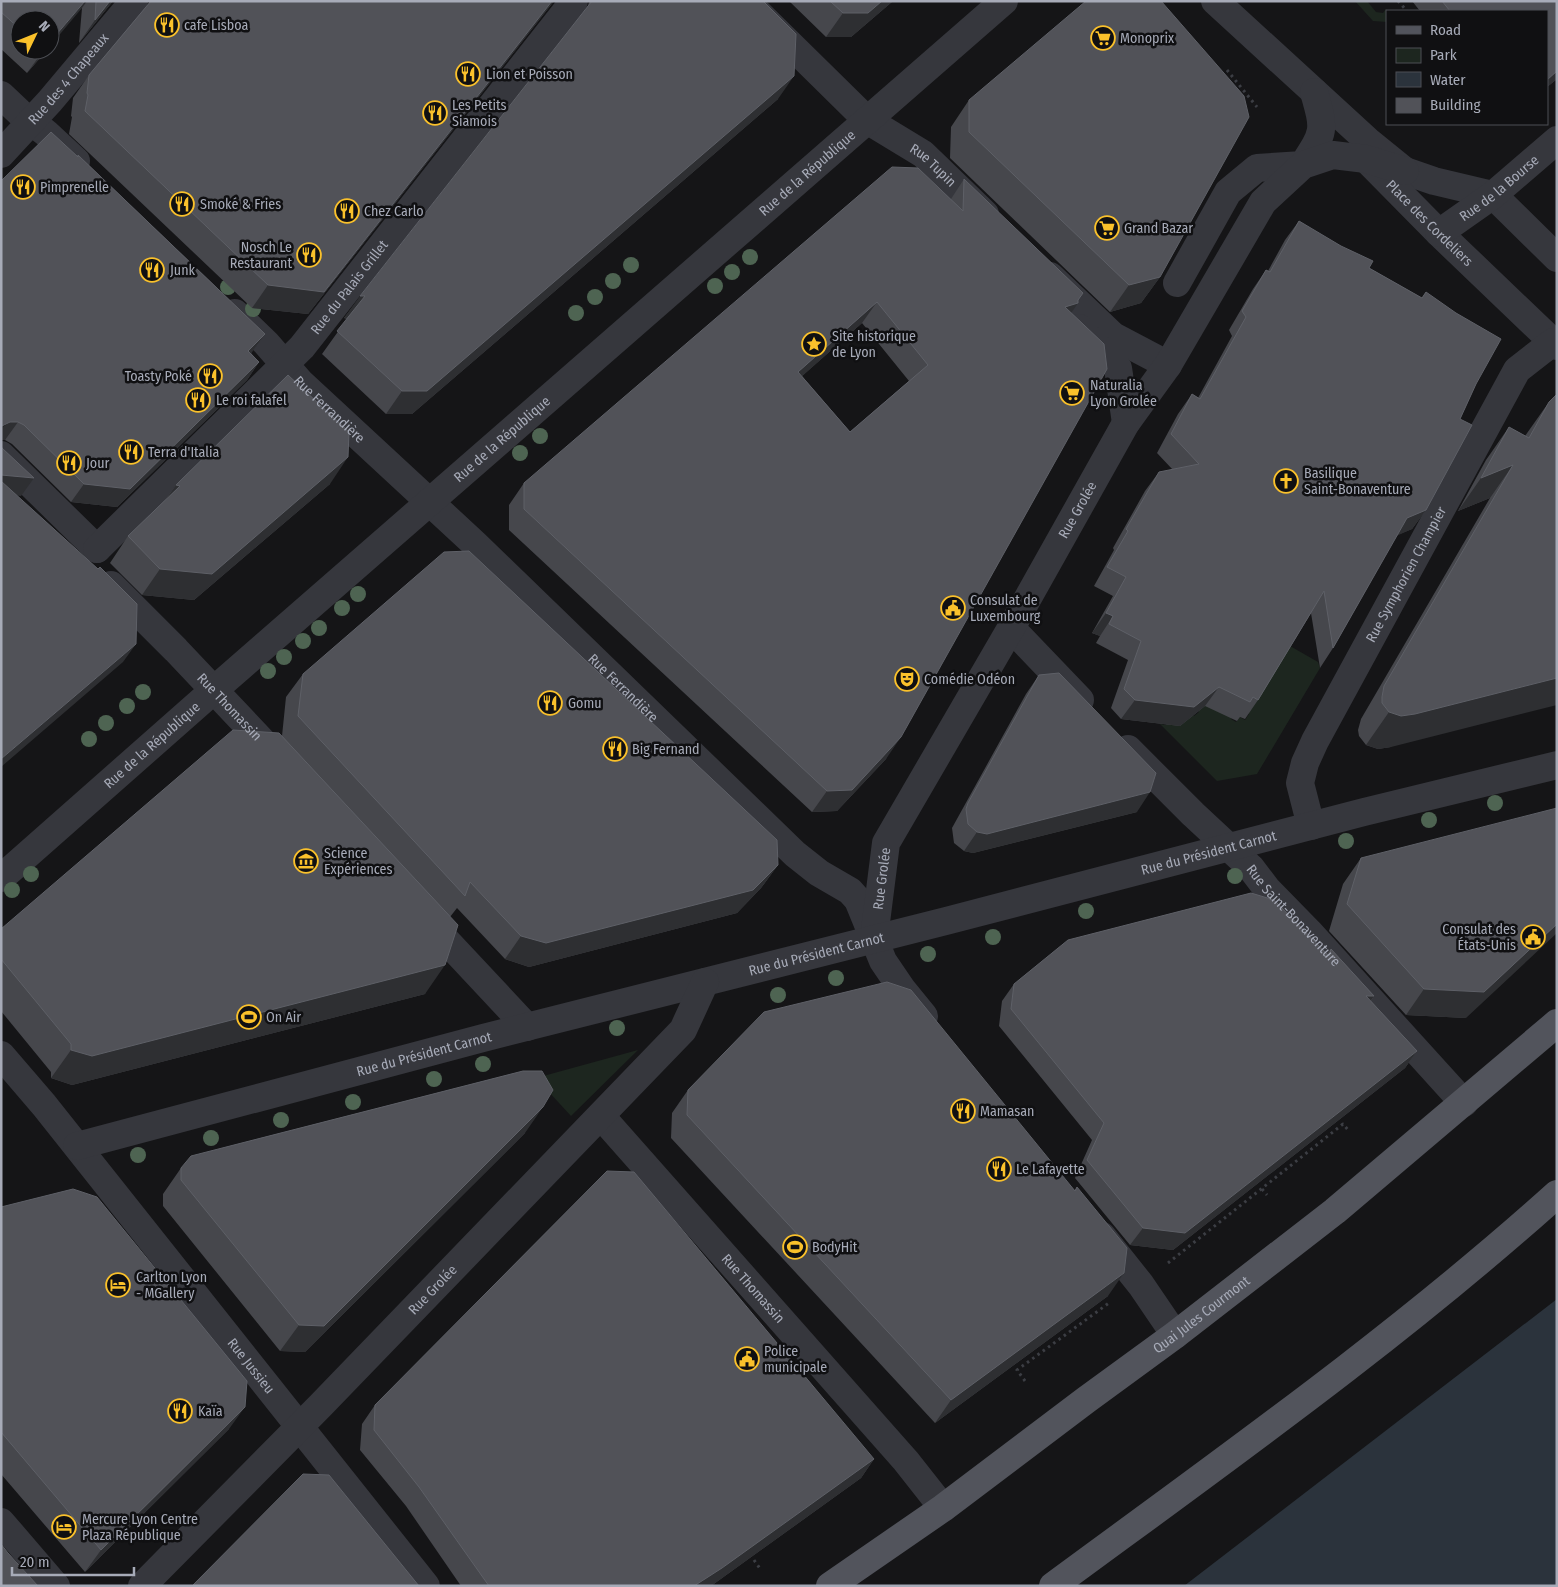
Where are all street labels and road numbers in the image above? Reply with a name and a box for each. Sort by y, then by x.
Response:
street label: Rue des 4 Chapeaux [25,29,113,128]
street label: Rue de la République [756,127,859,220]
street label: Rue Tupin [907,140,960,191]
street label: Rue de la Bourse [1456,152,1542,225]
street label: Place des Cordeliers [1382,177,1476,270]
street label: Rue du Palais Grillet [307,236,392,338]
street label: Rue Ferrandière [290,373,368,447]
street label: Rue de la République [450,393,554,486]
street label: Rue Grolée [1055,479,1101,541]
street label: Rue Symphorien Champier [1362,504,1450,645]
street label: Rue Ferrandière [585,650,662,726]
street label: Rue Thomassin [193,670,265,744]
street label: Rue de la République [101,698,204,792]
street label: Rue du Président Carnot [1139,827,1279,879]
street label: Rue Grolée [870,846,894,911]
street label: Rue Saint-Bonaventure [1243,861,1344,970]
street label: Rue du Président Carnot [747,929,886,980]
street label: Rue du Président Carnot [355,1028,494,1080]
street label: Rue Thomassin [718,1251,788,1327]
street label: Rue Grolée [405,1261,461,1318]
street label: Quai Jules Courmont [1150,1272,1254,1357]
street label: Rue Jussieu [224,1335,278,1397]

